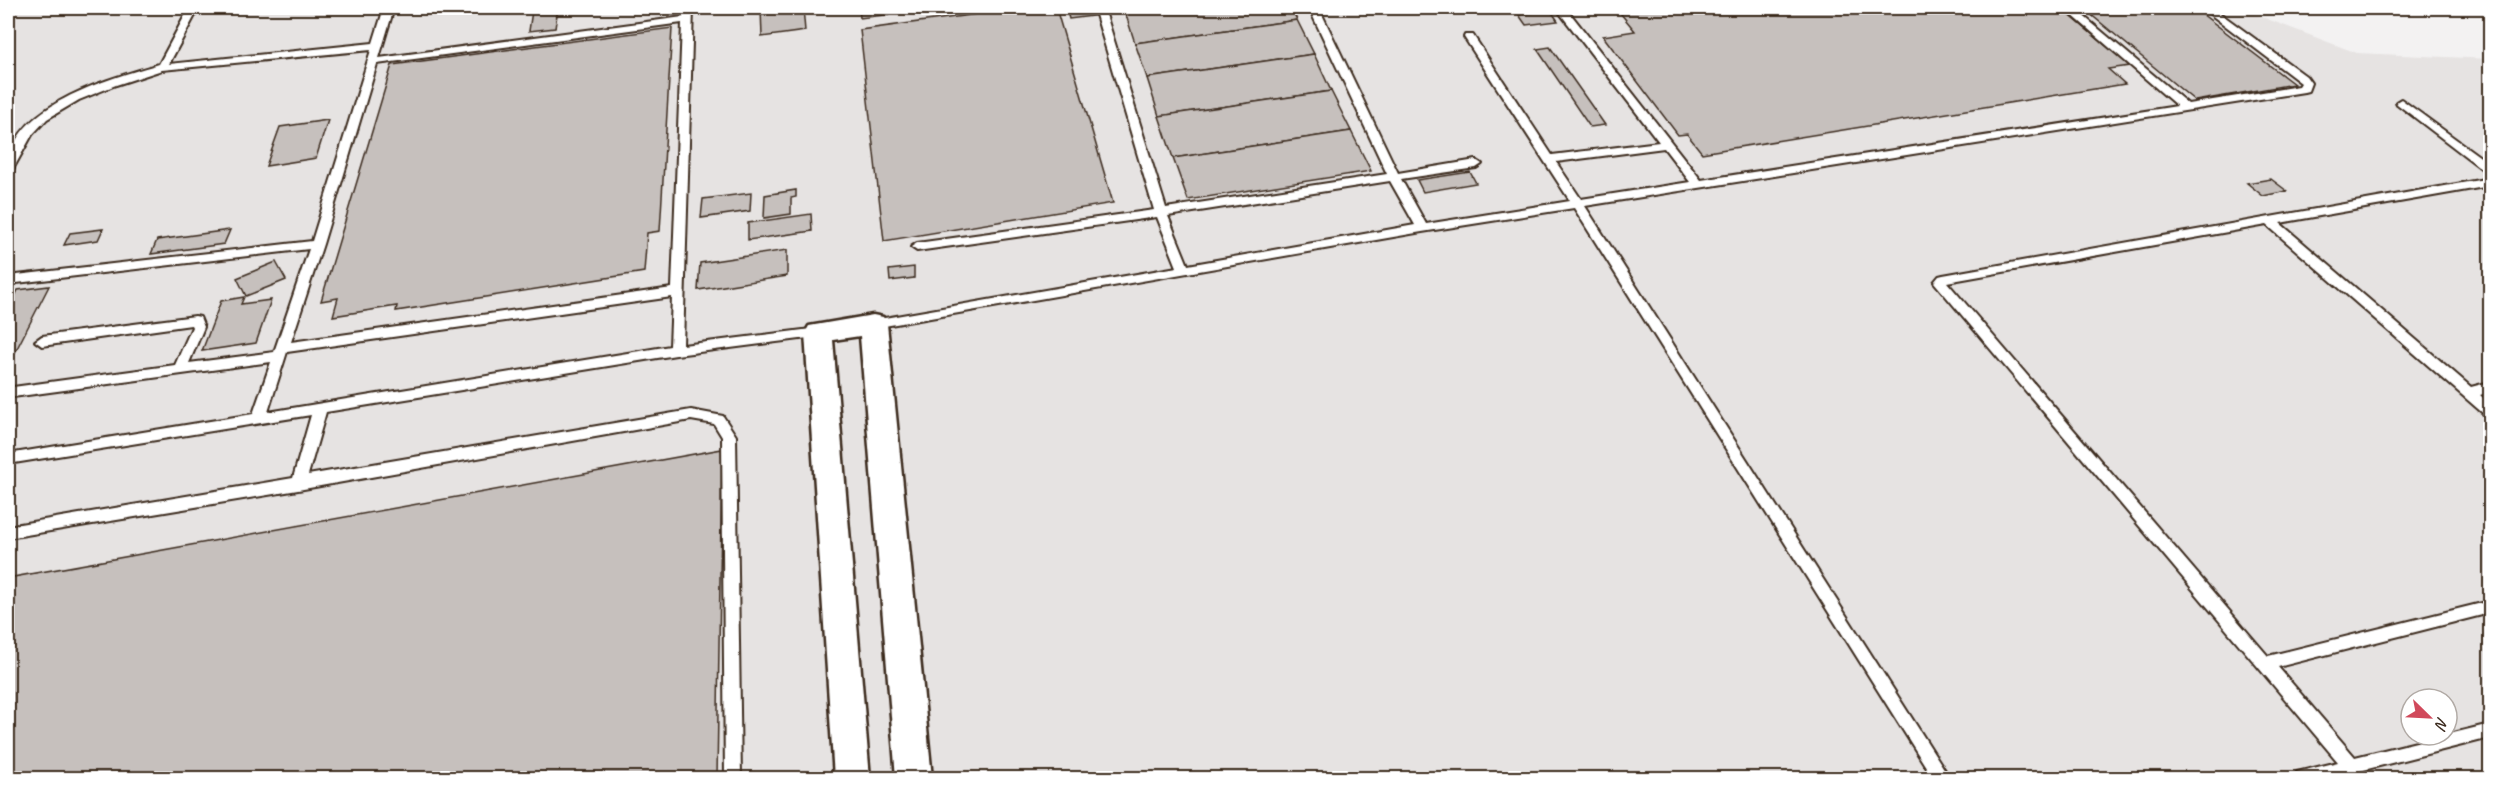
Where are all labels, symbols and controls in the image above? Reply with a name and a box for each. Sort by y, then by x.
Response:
north arrow [2399,687,2459,747]
text: N [2429,714,2453,734]

